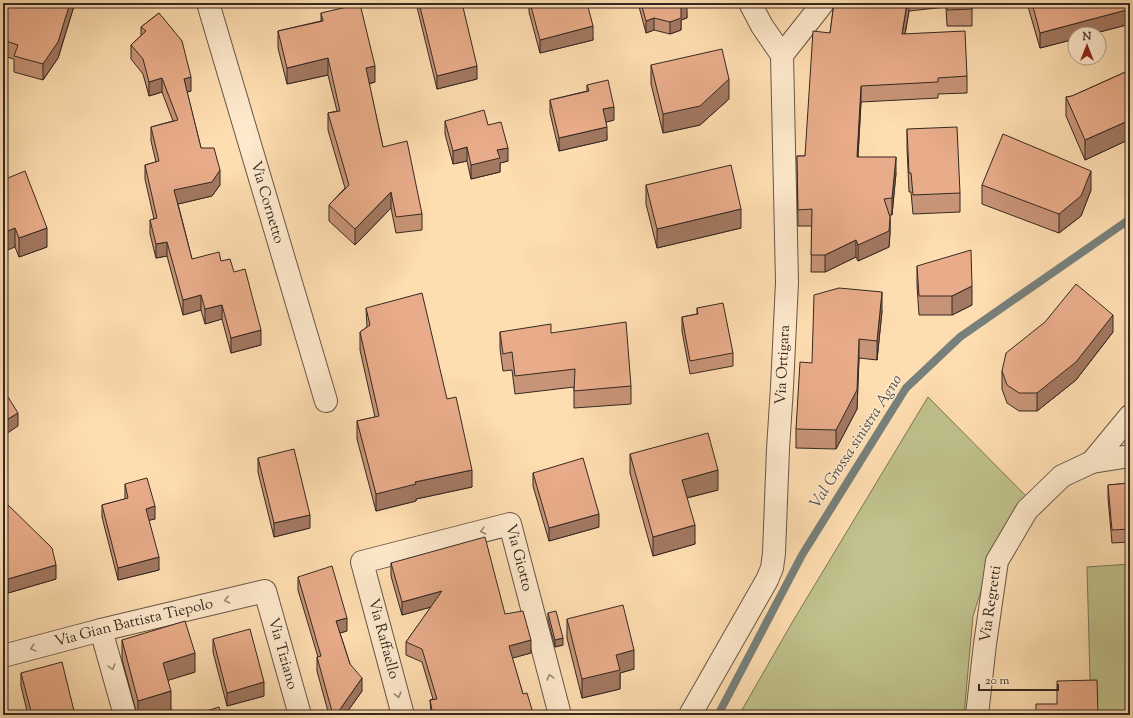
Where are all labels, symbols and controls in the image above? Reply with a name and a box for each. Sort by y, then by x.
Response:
north arrow [1067,26,1107,66]
text: N [1082,29,1092,45]
street label: Via Cornetto [245,159,289,246]
street label: Via Ortigara [770,324,795,405]
water label: Val Grossa sinistra Agno [805,371,909,513]
street label: Via Giotto [500,522,538,594]
one-way arrow [479,527,486,535]
street label: Via Regretti [975,564,1007,644]
street label: Via Gian Battista Tiepolo [52,593,215,652]
one-way arrow [224,596,230,604]
street label: Via Raffaello [362,596,404,682]
street label: Via Tiziano [263,615,303,692]
one-way arrow [30,643,37,652]
one-way arrow [107,664,115,670]
scale bar [979,666,1058,692]
text: 20 m [985,672,1010,690]
one-way arrow [546,674,555,681]
one-way arrow [393,691,402,698]

